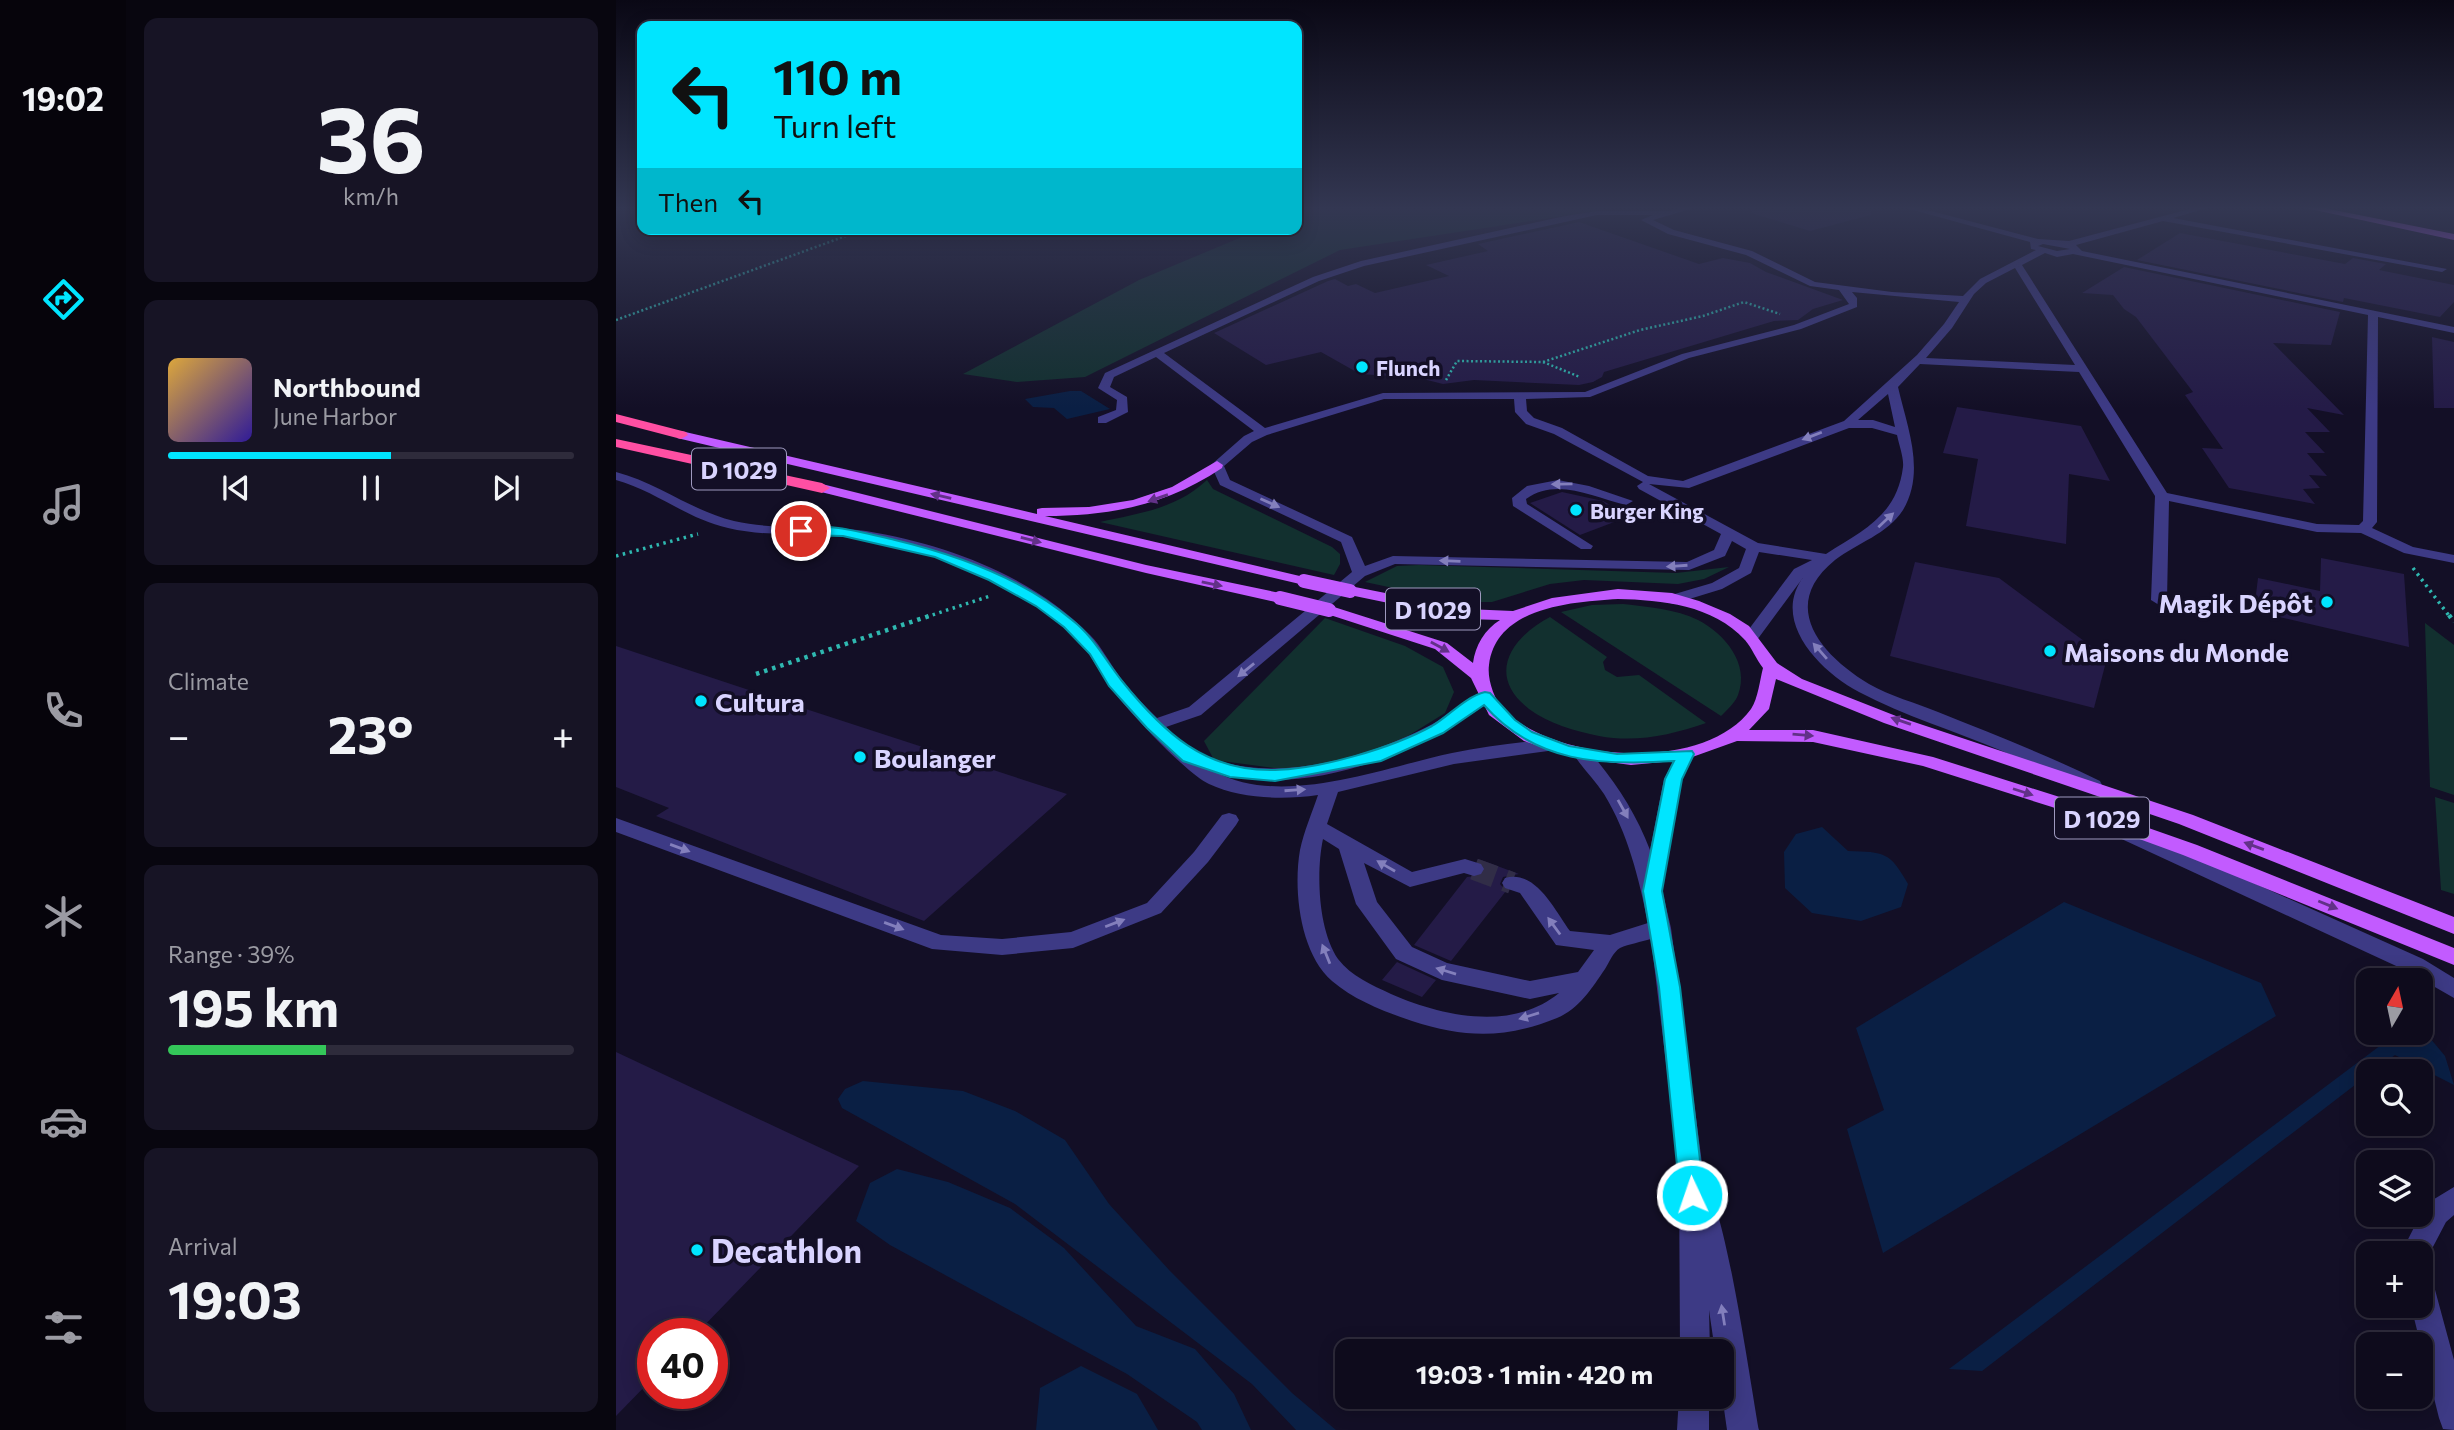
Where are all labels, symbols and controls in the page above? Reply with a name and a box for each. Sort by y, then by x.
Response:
text: 110 m [773,45,902,105]
icon: left [658,49,749,140]
text: 19:02 [22,78,104,118]
text: 36 [316,80,426,192]
text: Turn left [773,105,897,145]
text: km/h [343,182,399,210]
icon: left [732,182,770,220]
text: Then [658,186,718,217]
icon: directions [39,275,88,324]
place label: Flunch [1376,355,1440,380]
marker: Flunch [1354,359,1370,375]
text: Northbound [273,371,421,402]
text: June Harbor [273,402,397,430]
one-way arrow [1801,431,1822,442]
road number: D 1029 [692,448,786,490]
icon: previous [217,469,255,507]
icon: pause [352,469,390,507]
icon: next [487,469,525,507]
one-way arrow [1550,478,1572,490]
icon: music [39,480,88,529]
one-way arrow [930,490,952,501]
one-way arrow [1147,493,1168,504]
one-way arrow [1260,497,1280,508]
place label: Burger King [1590,498,1704,523]
pin [771,501,831,561]
marker: Burger King [1568,502,1584,518]
one-way arrow [1877,511,1894,528]
icon: arrive [782,512,820,550]
one-way arrow [1020,535,1042,546]
one-way arrow [1438,555,1460,567]
one-way arrow [1666,561,1688,572]
one-way arrow [1201,578,1223,589]
place label: Magik Dépôt [2159,587,2313,618]
road number: D 1029 [1386,588,1480,630]
marker: Magik Dépôt [2319,594,2335,610]
place label: Maisons du Monde [2064,636,2289,667]
one-way arrow [1430,641,1449,653]
one-way arrow [1812,642,1828,660]
marker: Maisons du Monde [2042,643,2058,659]
one-way arrow [1237,662,1255,677]
text: Climate [168,667,249,695]
icon: phone [39,686,88,735]
place label: Cultura [715,686,805,717]
marker: Cultura [693,693,709,709]
text: 23° [328,701,414,765]
text: − [168,711,190,758]
text: + [552,711,574,758]
one-way arrow [1891,715,1912,726]
one-way arrow [1792,730,1814,741]
place label: Boulanger [874,742,996,773]
marker: Boulanger [852,749,868,765]
one-way arrow [1284,784,1306,795]
one-way arrow [2013,787,2034,797]
road number: D 1029 [2055,798,2149,838]
one-way arrow [1617,800,1629,819]
one-way arrow [2244,840,2265,851]
one-way arrow [670,843,691,854]
one-way arrow [1377,860,1396,872]
icon: climate [39,892,88,941]
one-way arrow [2318,900,2339,911]
one-way arrow [1548,917,1562,935]
one-way arrow [1104,918,1125,929]
one-way arrow [883,920,904,931]
text: Range · 39% [168,940,295,968]
one-way arrow [1320,943,1331,964]
one-way arrow [1435,965,1456,976]
north arrow [2356,968,2432,1045]
map controls [2356,968,2433,1409]
text: 195 km [168,974,339,1038]
one-way arrow [1518,1012,1539,1022]
button: search [2356,1059,2433,1136]
icon: car [39,1097,88,1146]
button: layers [2356,1150,2433,1227]
position arrow [1655,1158,1729,1232]
place label: Decathlon [711,1230,862,1270]
text: Arrival [168,1232,238,1260]
button: + [2356,1241,2433,1318]
marker: Decathlon [689,1242,705,1258]
text: 19:03 [168,1266,302,1330]
icon: filters [39,1303,88,1352]
one-way arrow [1717,1303,1728,1325]
speed limit sign: 40 [637,1318,728,1409]
button: − [2356,1332,2433,1409]
text: 19:03 · 1 min · 420 m [1416,1358,1653,1389]

